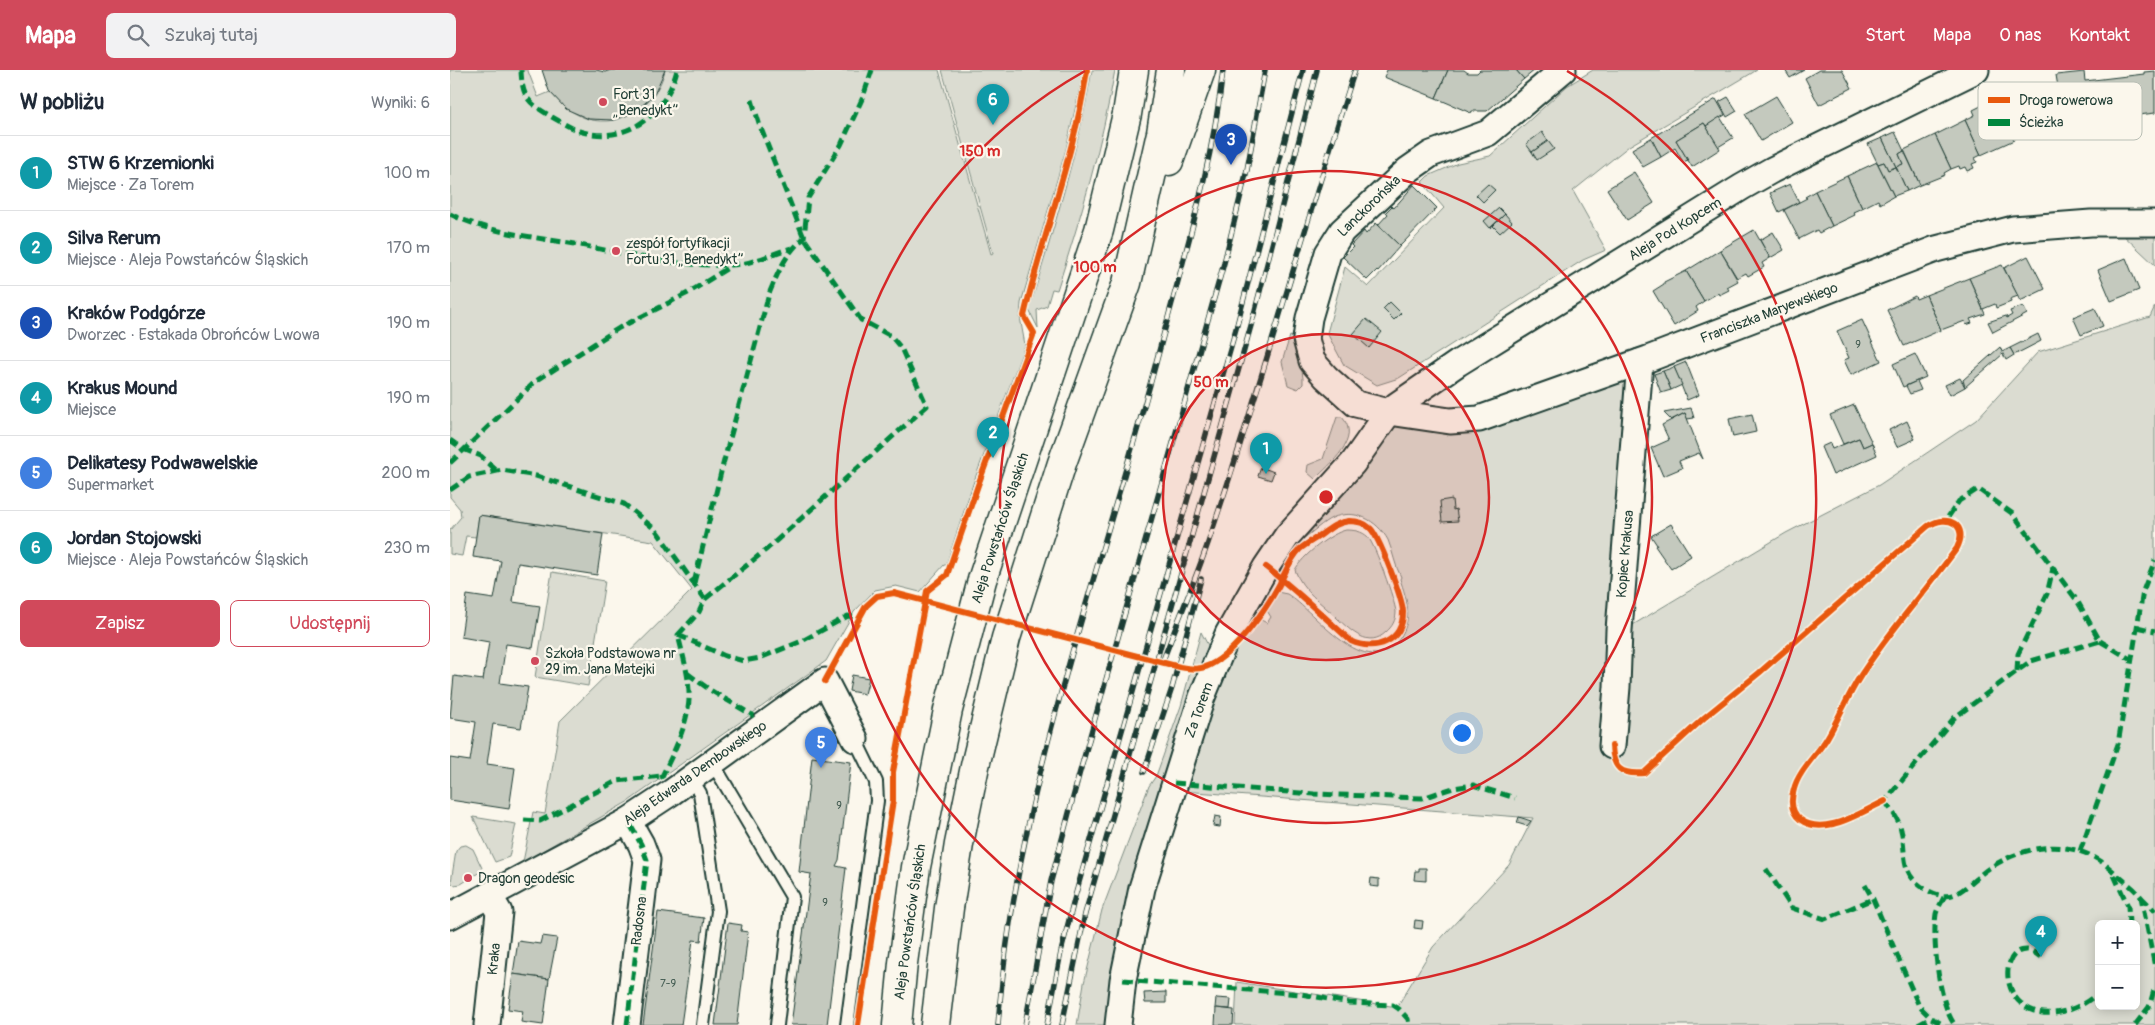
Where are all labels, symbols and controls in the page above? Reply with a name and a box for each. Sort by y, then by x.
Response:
search box [106,13,456,58]
text: Mapa [25,21,76,50]
icon: search [124,21,152,49]
text: Szukaj tutaj [164,23,258,47]
text: Start [1865,24,1905,47]
text: Mapa [1933,24,1971,47]
text: O nas [1999,24,2041,47]
text: Kontakt [2069,24,2130,47]
legend [1978,82,2142,140]
pin: 6 [977,84,1009,125]
place label: Fort 31 „Benedykt” [613,86,678,119]
text: W pobliżu [20,89,104,116]
text: Droga rowerowa [2019,92,2113,109]
text: Wyniki: 6 [371,93,430,113]
marker: Fort 31 „Benedykt” [597,96,609,108]
text: Ścieżka [2019,113,2063,131]
pin: 3 [1215,124,1247,165]
text: 150 m [960,142,1000,161]
text: STW 6 Krzemionki [67,151,214,175]
text: 1 [33,163,39,183]
text: 100 m [384,163,430,183]
street label: Lanckorońska [1334,172,1404,240]
text: Miejsce · Za Torem [67,175,194,195]
street label: Aleja Pod Kopcem [1625,194,1725,264]
text: Silva Rerum [67,226,161,250]
place label: zespół fortyfikacji Fortu 31 „Benedykt” [626,235,743,268]
text: 2 [32,238,40,258]
text: 170 m [387,238,430,258]
marker: zespół fortyfikacji Fortu 31 „Benedykt” [610,245,622,257]
text: Miejsce · Aleja Powstańców Śląskich [67,250,308,270]
text: 100 m [1074,258,1116,277]
street label: Franciszka Maryewskiego [1698,279,1841,347]
text: Kraków Podgórze [67,301,205,325]
text: 3 [32,313,40,333]
text: 190 m [387,313,430,333]
text: Dworzec · Estakada Obrońców Lwowa [67,325,320,345]
house number: 9 [1855,338,1861,351]
text: 50 m [1194,373,1228,392]
text: Krakus Mound [67,376,178,400]
text: 4 [31,388,41,408]
text: 190 m [387,388,430,408]
text: Miejsce [67,400,116,420]
pin: 2 [977,417,1009,458]
pin: 1 [1250,433,1282,474]
street label: Aleja Powstańców Śląskich [967,450,1032,606]
text: Delikatesy Podwawelskie [67,451,258,475]
text: 5 [32,463,40,483]
text: 200 m [382,463,430,483]
text: Supermarket [67,475,154,495]
centre of rings [1317,488,1335,506]
street label: Kopiec Krakusa [1613,509,1637,599]
text: Jordan Stojowski [67,526,201,550]
text: 6 [31,538,41,558]
text: 230 m [384,538,430,558]
text: Miejsce · Aleja Powstańców Śląskich [67,550,308,570]
button: Zapisz [20,600,220,647]
button: Udostępnij [230,600,430,647]
place label: Szkoła Podstawowa nr 29 im. Jana Matejki [545,645,676,678]
marker: Szkoła Podstawowa nr 29 im. Jana Matejki [529,655,541,667]
street label: Za Torem [1181,680,1217,740]
street label: Aleja Edwarda Dembowskiego [620,717,770,829]
your location [1449,720,1475,746]
pin: 5 [805,727,837,768]
house number: 9 [836,799,842,812]
street label: Aleja Powstańców Śląskich [890,843,929,1001]
place label: Dragon geodesic [478,870,575,887]
marker: Dragon geodesic [462,872,474,884]
street label: Radosna [628,895,650,947]
house number: 9 [822,896,828,909]
pin: 4 [2025,916,2057,957]
map controls [2095,920,2140,1010]
button: + [2095,920,2140,965]
street label: Kraka [484,942,504,976]
button: − [2095,965,2140,1010]
house number: 7-9 [660,977,676,990]

